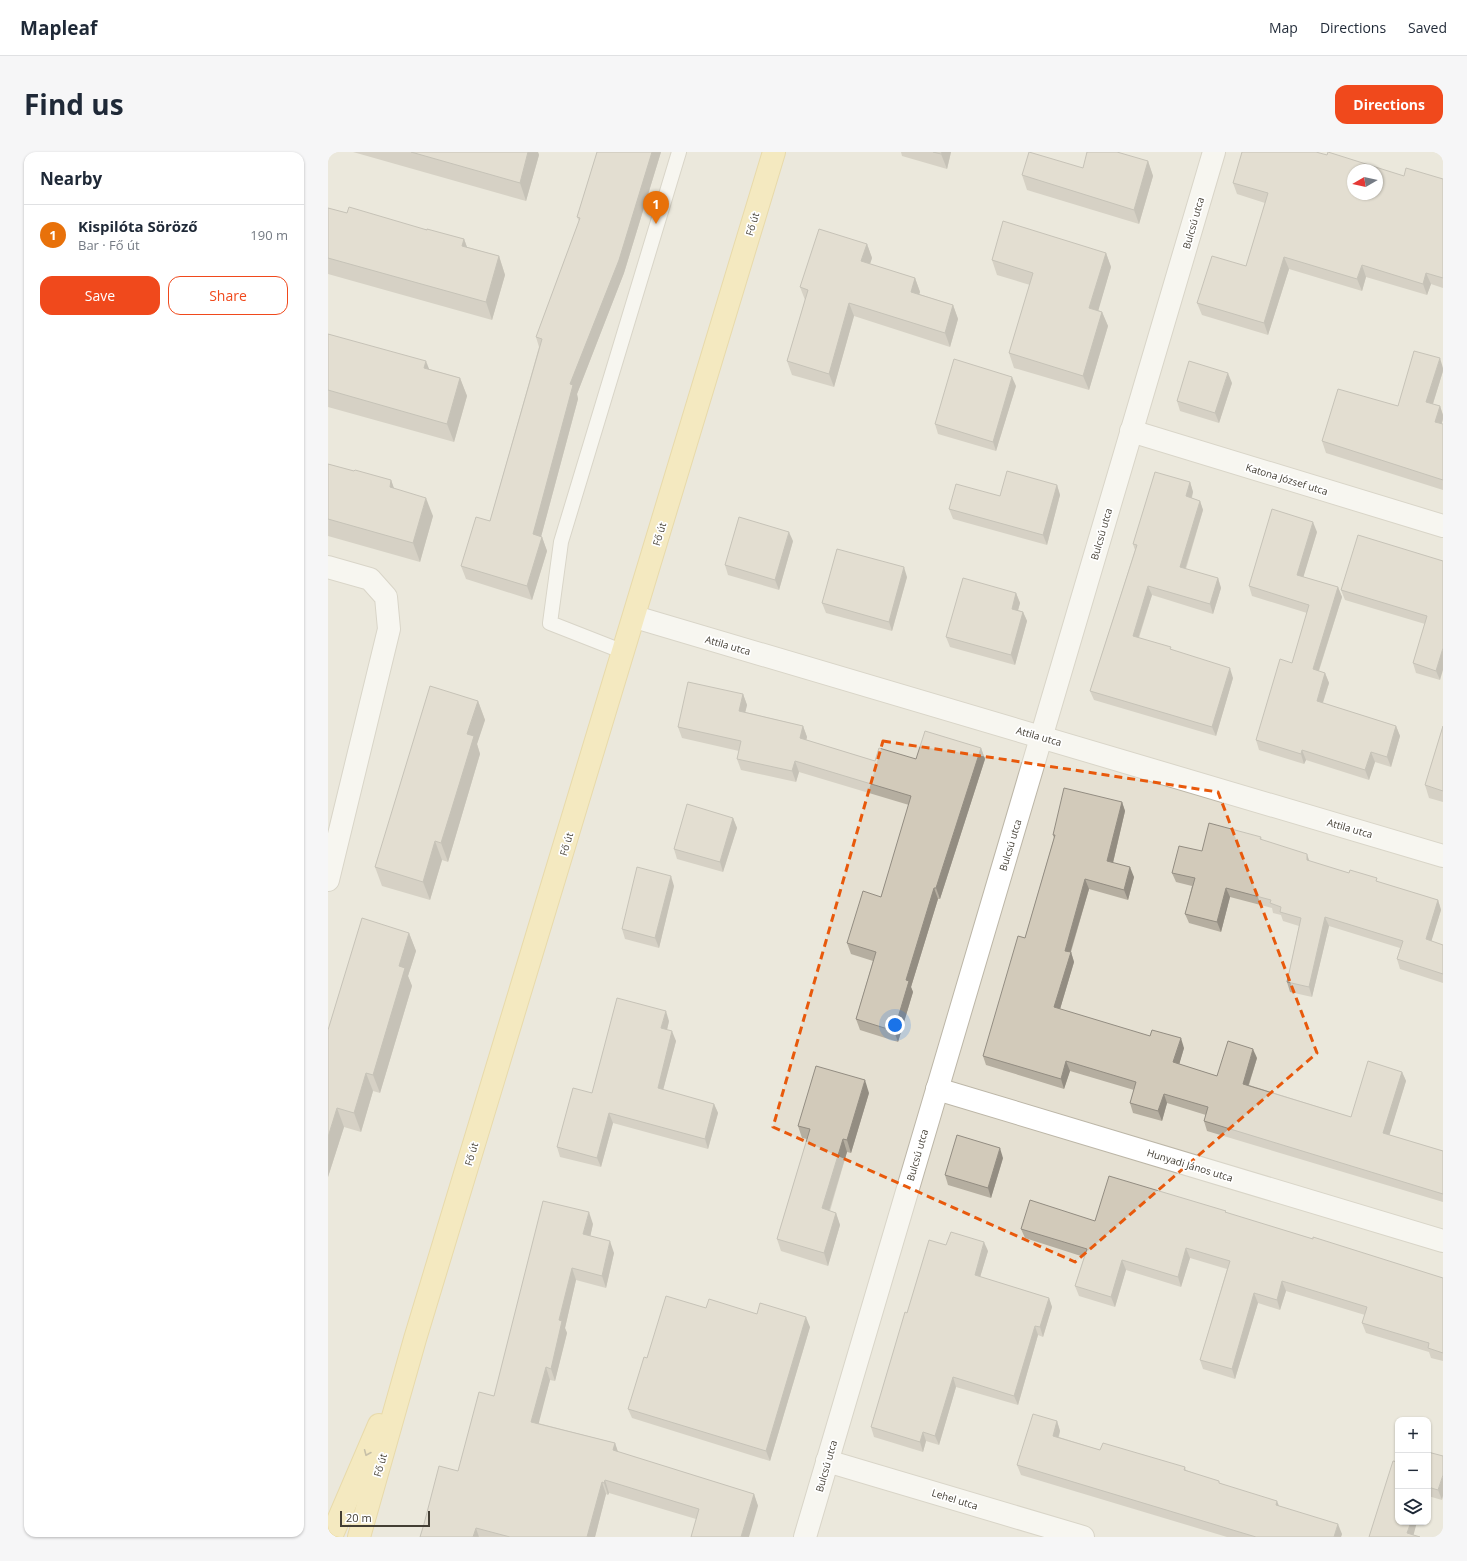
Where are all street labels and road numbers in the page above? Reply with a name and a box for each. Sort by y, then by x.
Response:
street label: Bulcsú utca [1179,195,1207,251]
street label: Fő út [742,210,762,237]
street label: Katona József utca [1244,460,1330,498]
street label: Bulcsú utca [1087,506,1115,562]
street label: Fő út [649,520,669,547]
street label: Attila utca [704,632,752,658]
street label: Attila utca [1015,723,1063,749]
street label: Attila utca [1326,815,1374,841]
street label: Bulcsú utca [995,817,1025,873]
street label: Fő út [556,830,576,857]
street label: Bulcsú utca [903,1127,931,1183]
street label: Fő út [461,1140,481,1167]
street label: Hunyadi János utca [1145,1145,1235,1185]
street label: Bulcsú utca [812,1438,840,1494]
street label: Fő út [370,1451,390,1478]
street label: Lehel utca [930,1485,980,1513]

